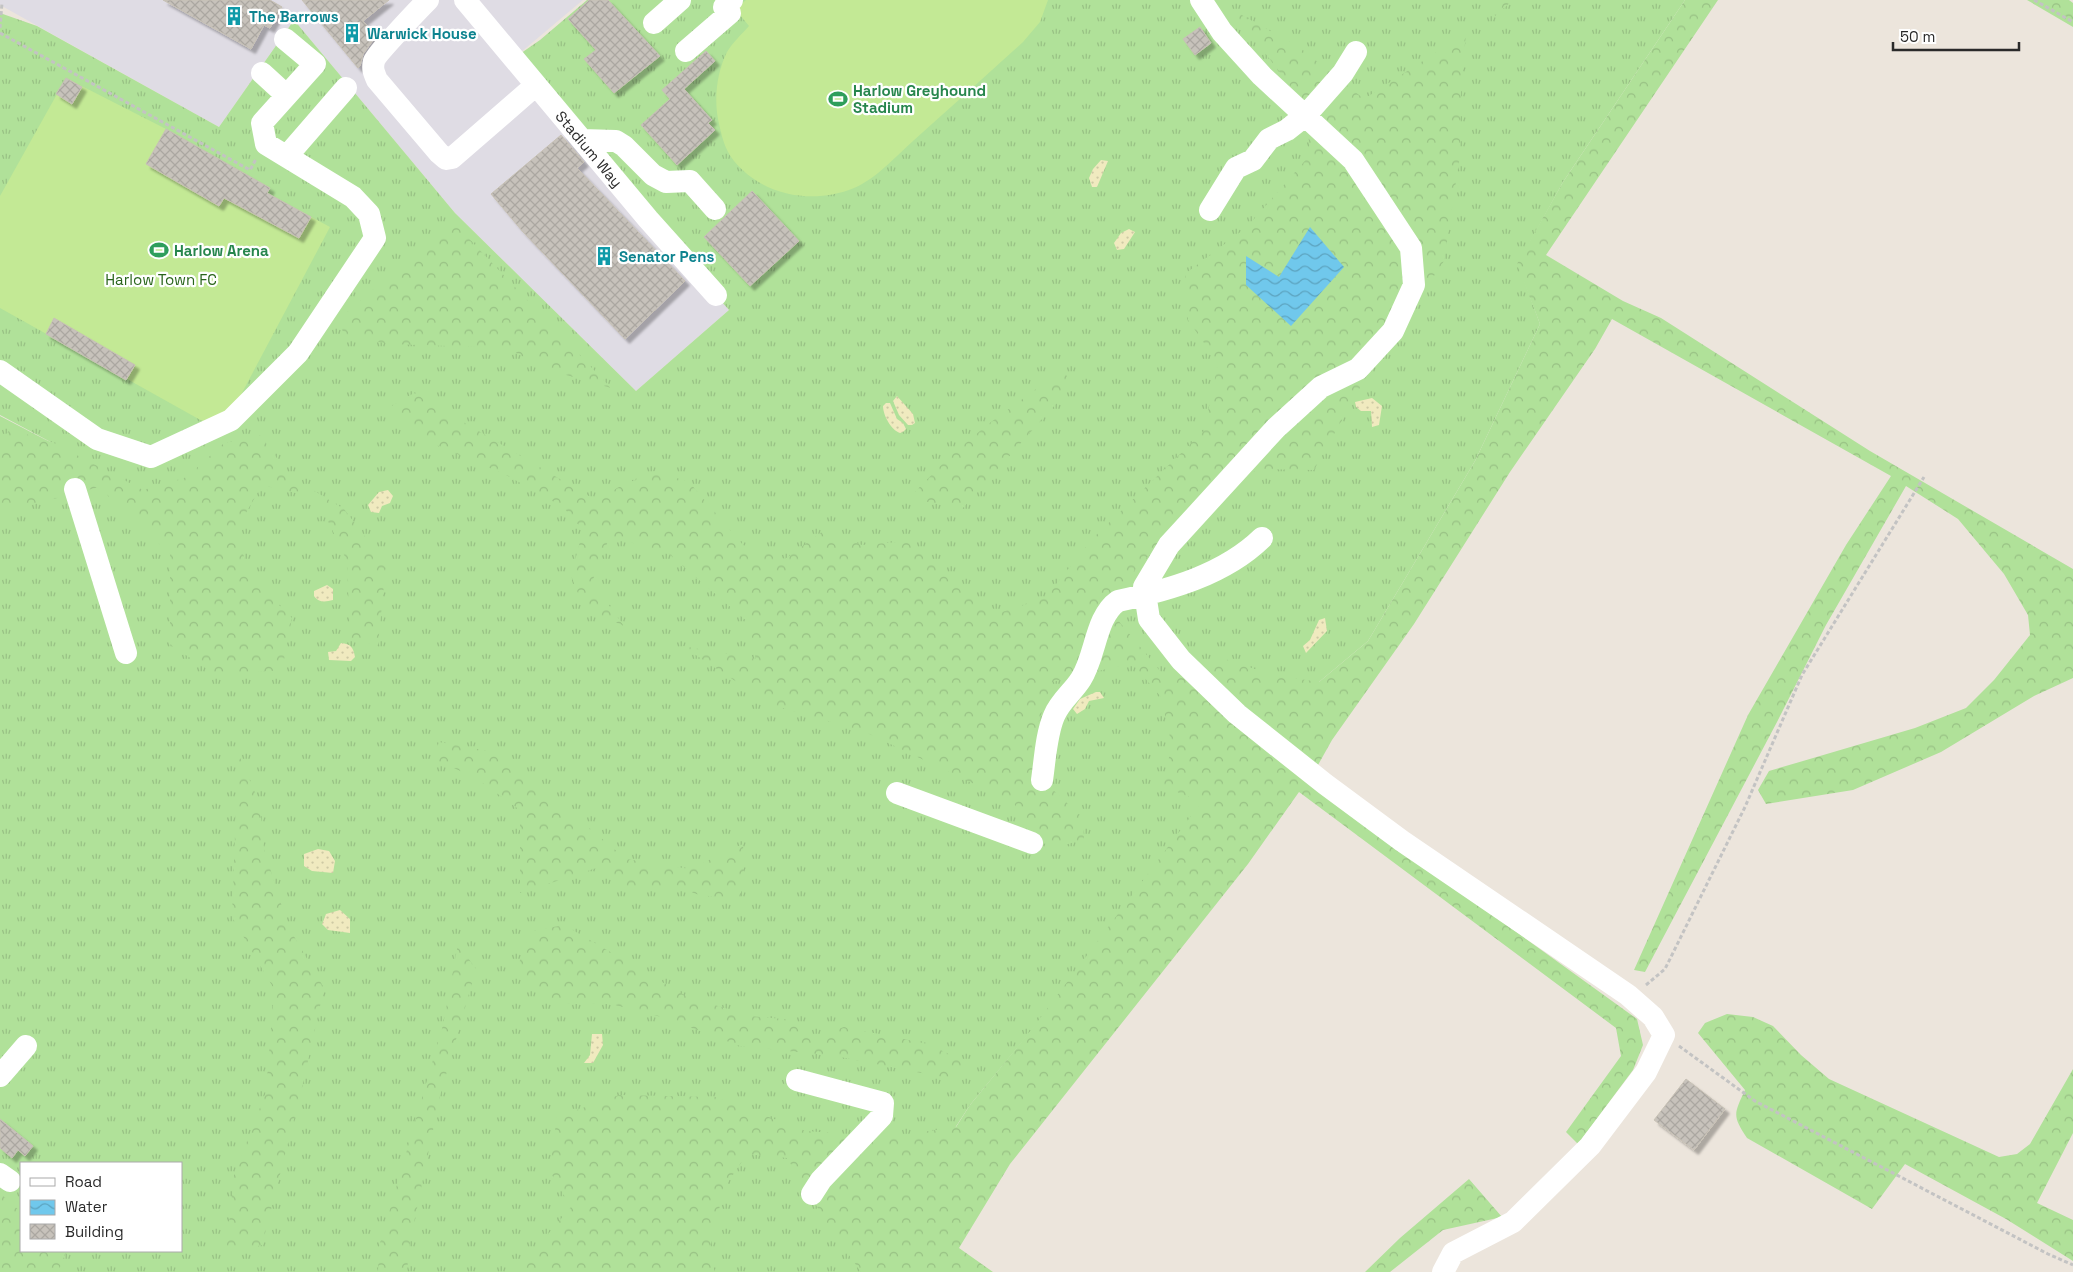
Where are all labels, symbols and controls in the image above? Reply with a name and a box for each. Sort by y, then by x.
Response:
building icon: The Barrows [223,5,245,27]
place label: The Barrows [249,7,339,26]
scale bar [1893,20,2019,52]
building icon: Warwick House [341,22,363,44]
place label: Warwick House [367,24,477,43]
text: 50 m [1900,27,1935,46]
place label: Harlow Greyhound Stadium [853,81,986,117]
sports icon: Harlow Greyhound Stadium [827,88,849,110]
street label: Stadium Way [551,107,627,191]
sports icon: Harlow Arena [148,239,170,261]
place label: Harlow Arena [174,241,269,260]
building icon: Senator Pens [593,245,615,267]
place label: Senator Pens [619,247,714,266]
park label: Harlow Town FC [105,270,217,289]
legend [20,1162,182,1252]
text: Road [65,1172,102,1191]
text: Water [65,1197,108,1216]
text: Building [65,1222,124,1241]

